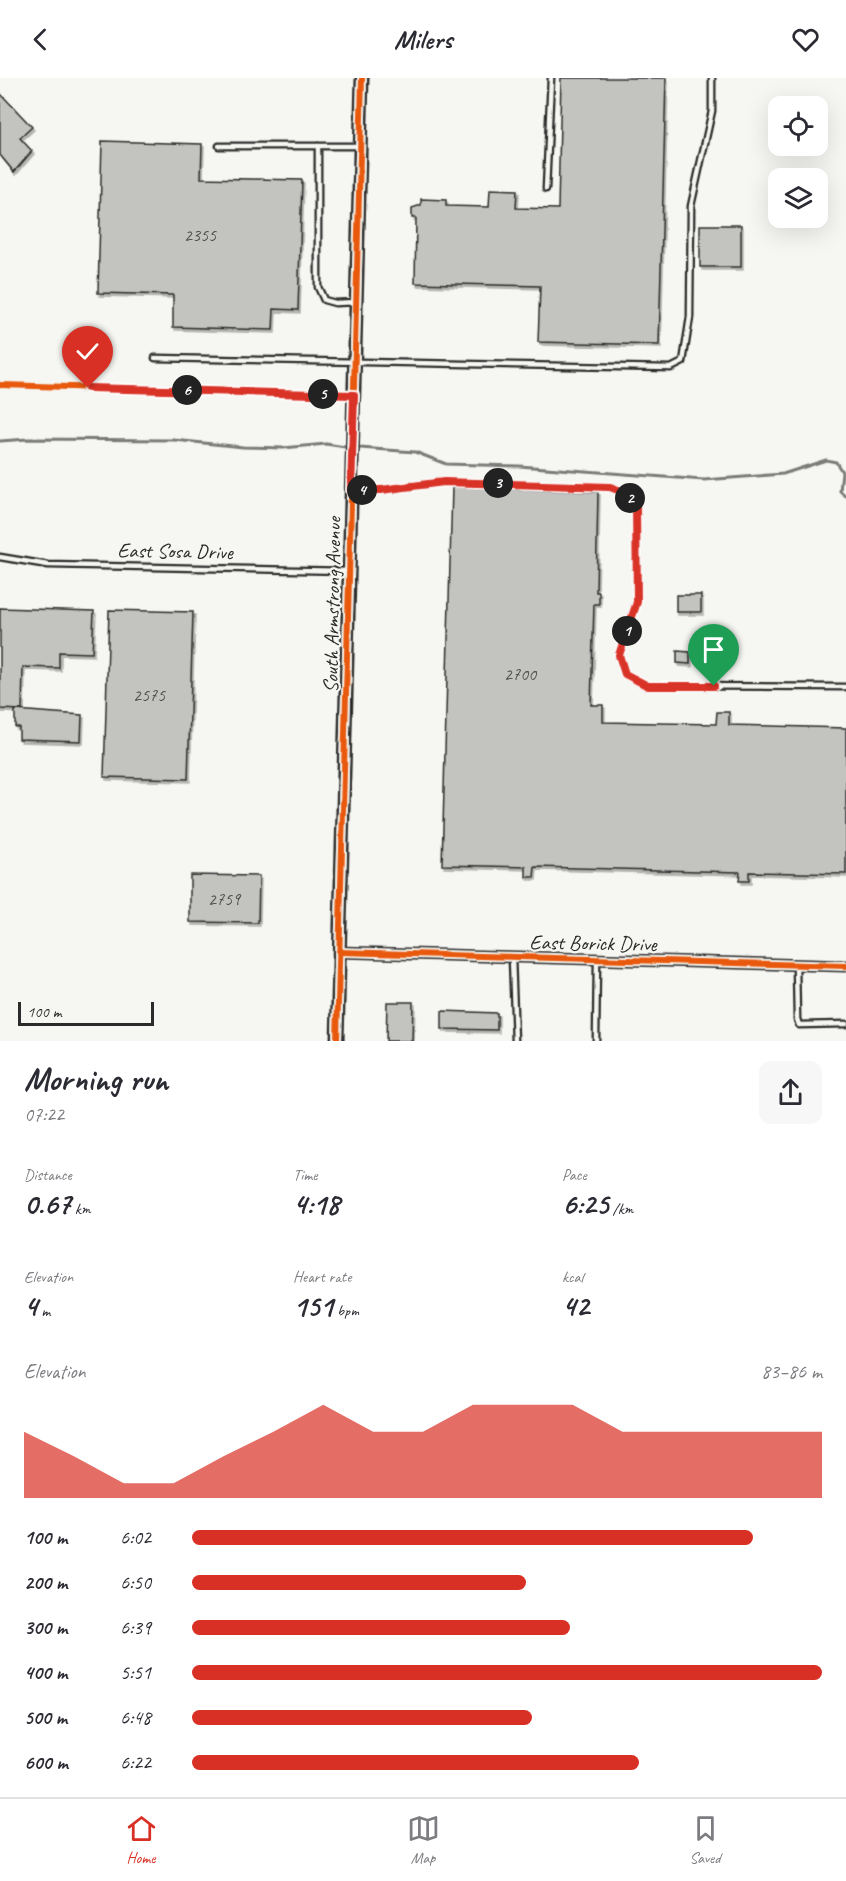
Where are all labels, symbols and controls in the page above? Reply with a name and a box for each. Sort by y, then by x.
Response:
text: Milers [394,22,452,56]
icon: back [24,23,57,56]
icon: heart [789,23,822,56]
map controls [768,96,828,228]
button: locate [768,96,828,156]
button: layers [768,168,828,228]
house number: 2355 [184,224,217,246]
pin [62,326,113,388]
icon: check [71,335,104,368]
pin: 6 [172,375,202,405]
pin: 5 [308,379,338,409]
text: 6 [183,380,191,400]
text: 5 [320,384,326,404]
pin: 3 [483,468,513,498]
text: 3 [494,473,502,493]
pin: 4 [347,475,377,505]
text: 4 [358,480,366,500]
pin: 2 [615,483,645,513]
text: 2 [626,488,634,508]
street label: South Armstrong Avenue [317,515,347,693]
street label: East Sosa Drive [117,537,234,565]
pin: 1 [612,616,642,646]
text: 1 [623,621,631,641]
pin [688,624,739,686]
icon: arrive [697,633,730,666]
house number: 2700 [504,663,538,685]
house number: 2575 [133,684,166,706]
house number: 2759 [208,888,242,910]
street label: East Borick Drive [529,929,658,957]
scale bar [18,999,154,1026]
text: 100 m [27,1002,61,1022]
text: Morning run [24,1058,168,1100]
button: share [759,1061,822,1124]
text: 07:22 [24,1102,64,1127]
text: Distance [24,1165,72,1185]
text: Time [293,1165,317,1185]
text: Pace [562,1165,587,1185]
text: 0.67 [24,1185,71,1223]
text: 4:18 [293,1185,339,1223]
text: 6:25 [562,1185,609,1223]
text: km [71,1199,90,1219]
text: /km [609,1199,633,1219]
text: Elevation [24,1267,73,1287]
text: Heart rate [293,1267,351,1287]
text: kcal [562,1267,583,1287]
text: 4 [24,1287,38,1325]
text: 151 [293,1287,333,1325]
text: 42 [562,1287,589,1325]
text: m [38,1301,50,1321]
text: bpm [333,1301,359,1321]
text: Elevation [24,1359,86,1384]
text: 83–86 m [761,1359,822,1384]
text: 100 m [24,1525,67,1550]
text: 6:02 [120,1525,151,1550]
text: 200 m [24,1570,67,1595]
text: 6:50 [120,1570,151,1595]
text: 300 m [24,1615,67,1640]
text: 6:39 [120,1615,151,1640]
text: 400 m [24,1660,67,1685]
text: 5:51 [120,1660,151,1685]
text: 500 m [24,1705,67,1730]
text: 6:48 [120,1705,151,1730]
text: 600 m [24,1750,68,1775]
text: 6:22 [120,1750,151,1775]
tab: Home [125,1812,158,1868]
tab: Map [407,1812,440,1868]
tab: Saved [689,1812,722,1868]

